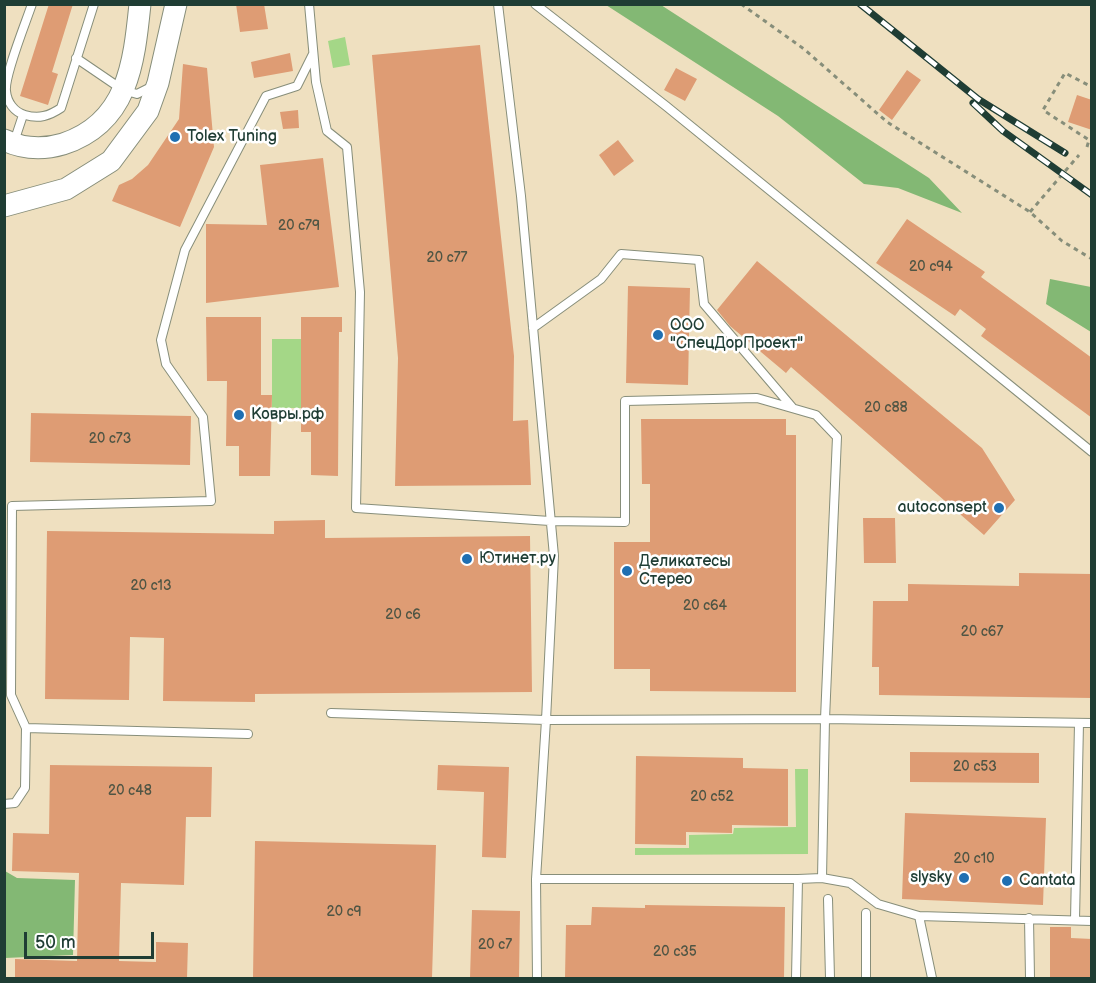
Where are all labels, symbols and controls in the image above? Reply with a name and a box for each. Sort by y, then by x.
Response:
place label: Tolex Tuning [187,127,277,147]
marker: Tolex Tuning [168,130,182,144]
house number: 20 с79 [278,218,320,234]
house number: 20 с77 [427,250,467,266]
house number: 20 с94 [909,259,953,275]
place label: ООО "СпецДорПроект" [670,316,803,354]
marker: ООО "СпецДорПроект" [651,328,665,342]
house number: 20 с88 [864,400,908,416]
place label: Ковры.рф [251,405,324,425]
marker: Ковры.рф [232,408,246,422]
house number: 20 с73 [89,431,131,447]
place label: autoconsept [897,498,987,518]
marker: autoconsept [992,501,1006,515]
place label: Ютинет.ру [479,549,556,569]
marker: Ютинет.ру [460,552,474,566]
place label: Деликатесы Стерео [639,552,731,590]
marker: Деликатесы Стерео [620,564,634,578]
house number: 20 с13 [130,578,172,594]
house number: 20 с64 [683,598,727,614]
house number: 20 с6 [385,607,421,623]
house number: 20 с67 [961,624,1003,640]
house number: 20 с53 [953,759,997,775]
house number: 20 с48 [108,783,152,799]
house number: 20 с52 [690,789,734,805]
house number: 20 с10 [954,851,994,867]
place label: slysky [910,868,952,888]
marker: slysky [957,871,971,885]
place label: Cantata [1019,871,1075,891]
marker: Cantata [1000,874,1014,888]
house number: 20 с9 [326,904,362,920]
scale bar [27,920,158,958]
text: 50 m [35,932,76,953]
house number: 20 с7 [478,937,512,953]
house number: 20 с35 [653,944,697,960]

